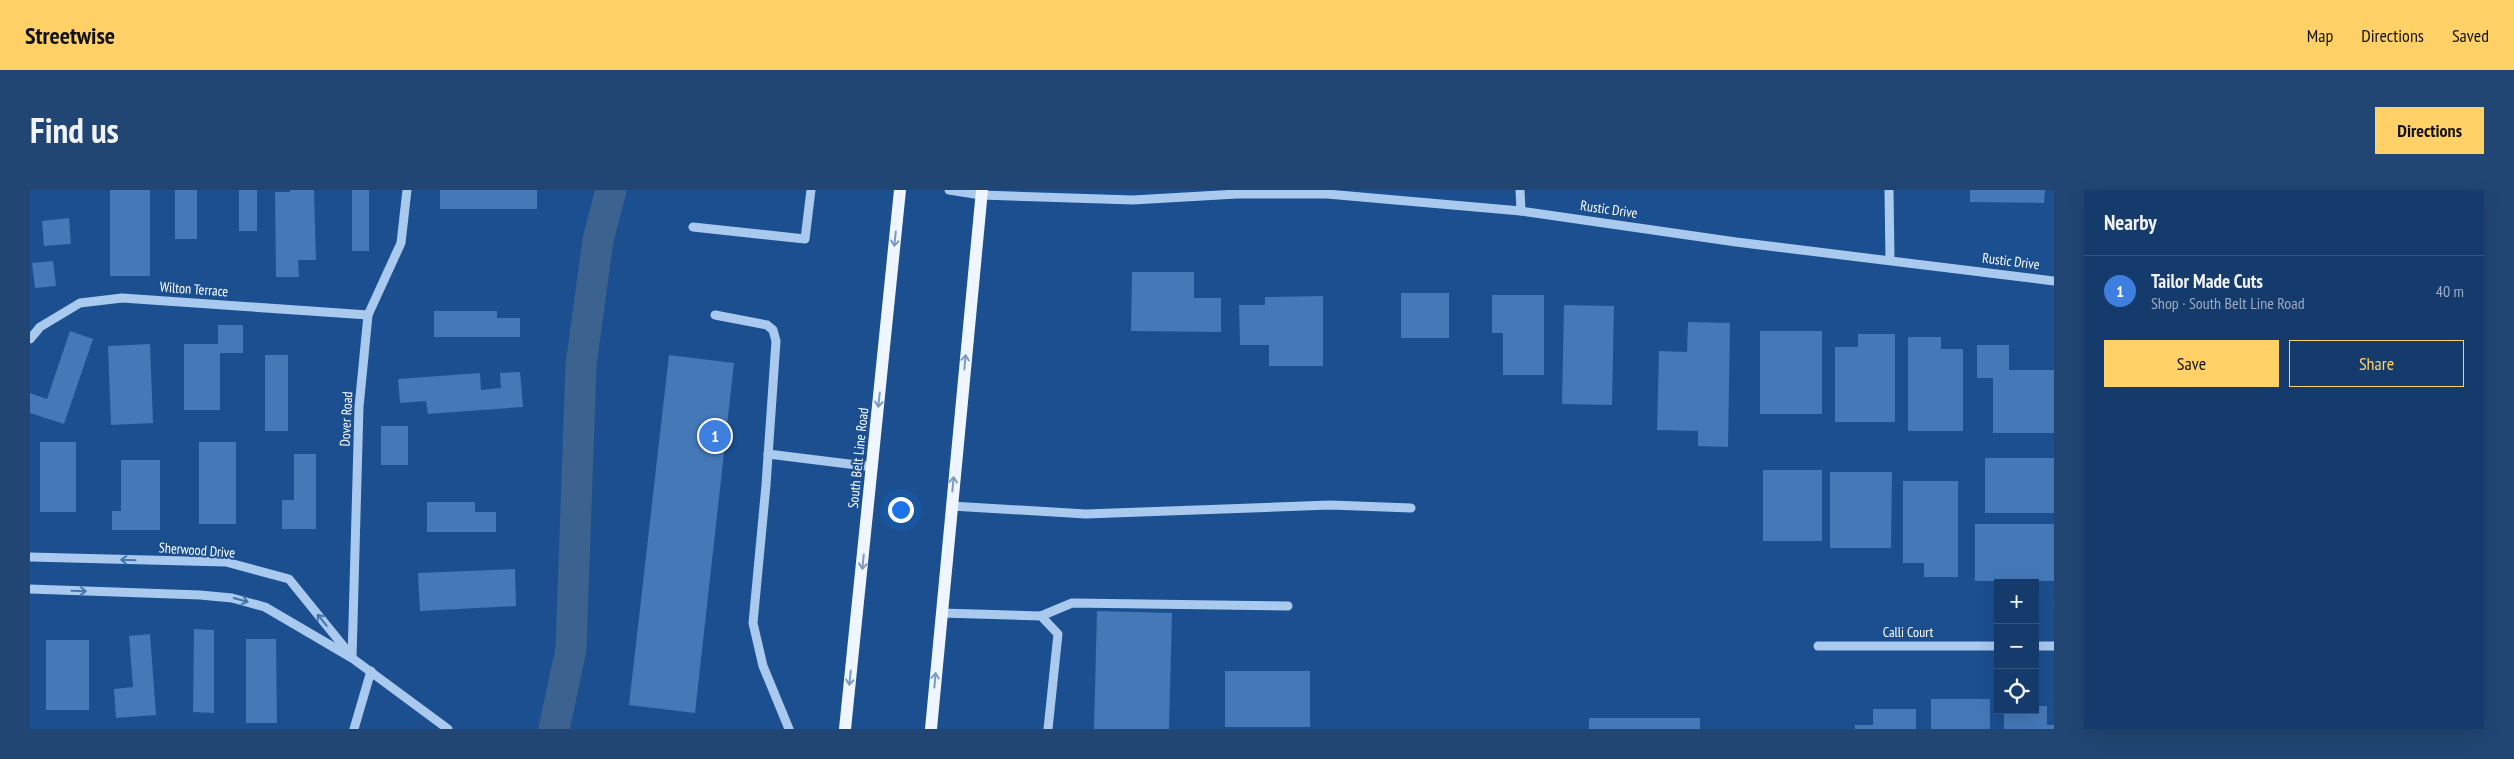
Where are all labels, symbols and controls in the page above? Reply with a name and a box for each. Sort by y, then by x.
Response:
text: Streetwise [25,20,115,51]
text: Map [2307,24,2333,47]
text: Directions [2361,24,2424,47]
text: Saved [2452,24,2489,47]
text: Find us [30,107,119,153]
button: Directions [2375,107,2484,154]
street label: Rustic Drive [1579,196,1639,222]
text: Nearby [2104,209,2157,236]
one-way arrow [890,230,900,246]
street label: Rustic Drive [1981,249,2041,273]
text: Tailor Made Cuts [2151,269,2263,293]
street label: Wilton Terrace [159,278,229,300]
text: 1 [2116,281,2124,301]
text: 40 m [2436,281,2464,301]
text: Shop · South Belt Line Road [2151,293,2305,313]
button: Save [2104,340,2279,387]
button: Share [2289,340,2464,387]
one-way arrow [960,354,970,370]
street label: Dover Road [336,391,356,447]
one-way arrow [874,392,884,408]
street label: South Belt Line Road [844,407,872,509]
pin: 1 [699,417,731,455]
one-way arrow [949,476,958,492]
your location [888,497,914,523]
street label: Sherwood Drive [158,538,236,562]
one-way arrow [858,554,868,570]
one-way arrow [120,555,136,564]
map controls [1994,579,2039,714]
button: + [1994,579,2039,624]
one-way arrow [70,586,86,596]
one-way arrow [232,596,248,605]
one-way arrow [316,613,327,626]
street label: Calli Court [1883,623,1933,641]
button: − [1994,624,2039,669]
button: locate [1994,669,2039,714]
one-way arrow [846,670,855,686]
one-way arrow [930,673,940,689]

